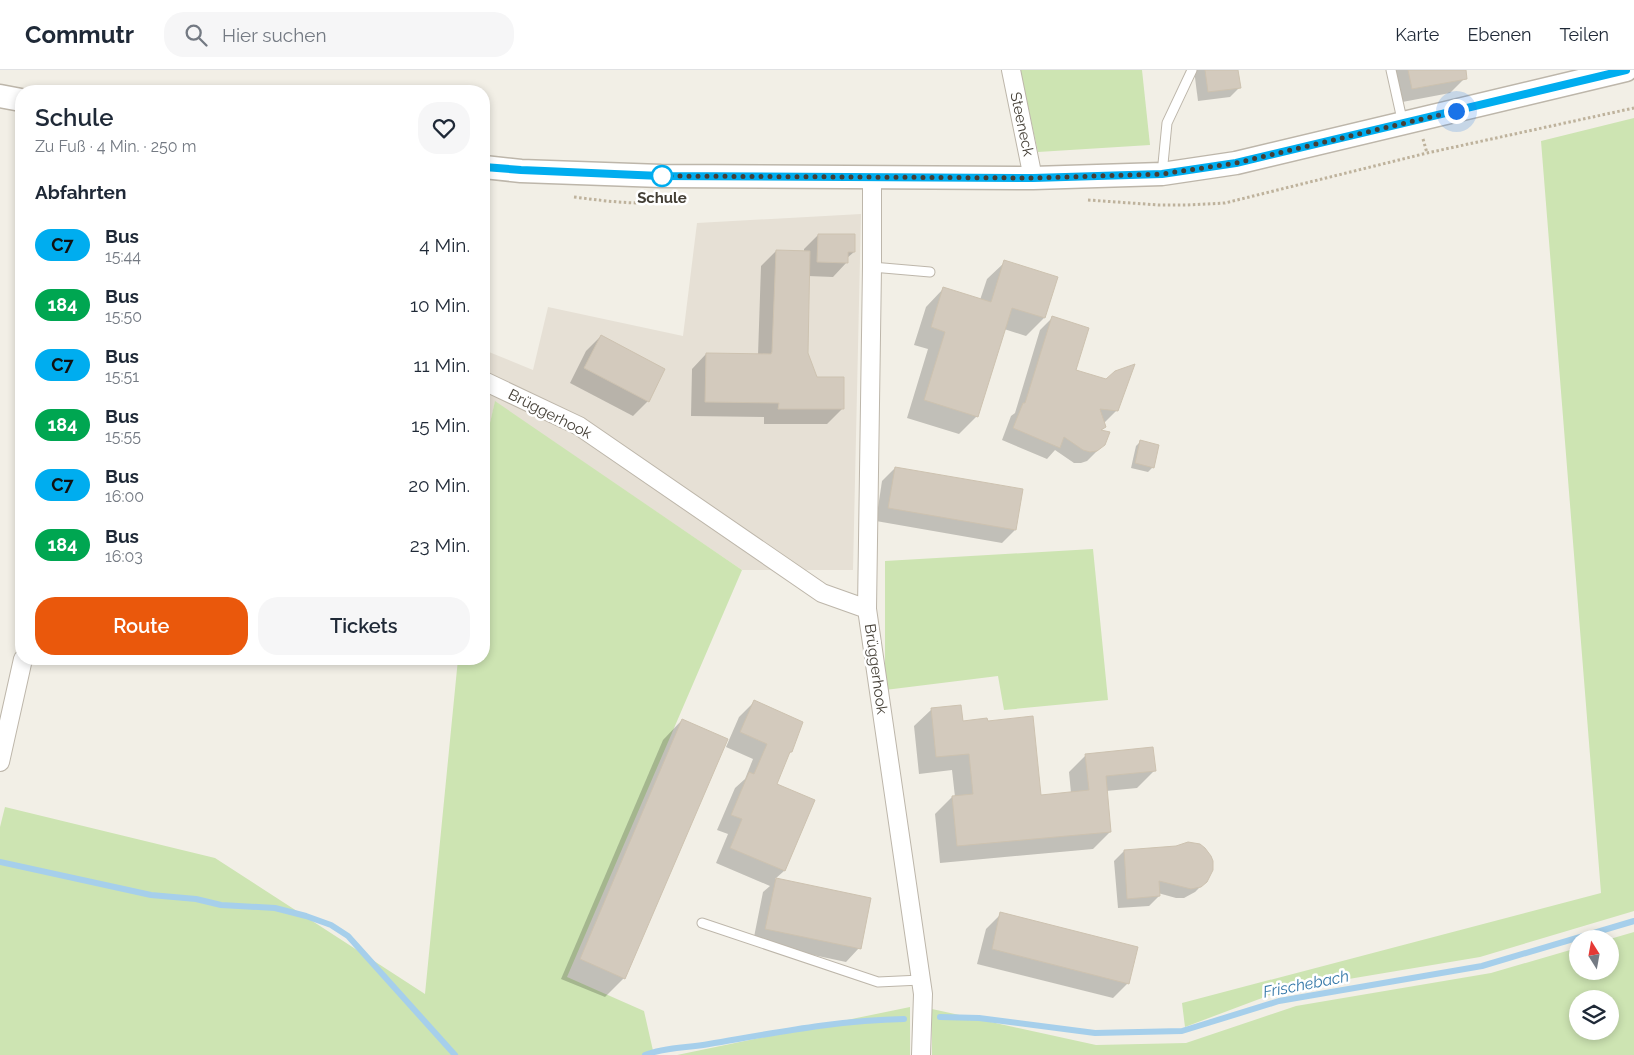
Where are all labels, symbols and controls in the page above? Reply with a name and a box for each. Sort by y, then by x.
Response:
search box [164,12,514,57]
text: Commutr [25,20,134,49]
icon: search [182,21,210,49]
text: Hier suchen [222,24,327,46]
text: Karte [1395,24,1439,45]
text: Ebenen [1467,24,1532,45]
text: Teilen [1560,24,1609,45]
street label: Steeneck [1006,90,1038,158]
your location [1444,99,1469,124]
button: heart [418,102,470,154]
text: Schule [35,103,114,132]
text: Zu Fuß · 4 Min. · 250 m [35,137,196,156]
marker: Schule [651,165,673,187]
text: Abfahrten [35,181,126,203]
place label: Schule [637,189,687,207]
text: Bus [105,225,139,247]
text: C7 [51,234,74,255]
text: 4 Min. [419,234,470,256]
text: 15:44 [105,247,141,266]
text: Bus [105,285,139,307]
text: 184 [47,294,78,315]
text: 10 Min. [410,294,470,316]
text: 15:50 [105,307,142,326]
text: Bus [105,345,139,367]
text: C7 [51,354,74,375]
text: 11 Min. [413,354,470,376]
text: 15:51 [105,367,139,386]
street label: Brüggerhook [505,385,595,443]
text: Bus [105,405,139,427]
text: 184 [47,414,78,435]
text: 15 Min. [411,414,470,436]
text: 15:55 [105,427,141,446]
text: Bus [105,465,139,487]
text: C7 [51,474,74,495]
text: 20 Min. [408,474,470,496]
text: 16:00 [105,487,144,506]
text: Bus [105,525,139,547]
text: 184 [47,534,78,555]
text: 23 Min. [410,534,470,556]
text: 16:03 [105,547,143,566]
button: Route [35,597,248,655]
button: Tickets [258,597,470,655]
street label: Brüggerhook [861,623,891,716]
north arrow [1569,930,1619,980]
map controls [1569,930,1619,1040]
water label: Frischebach [1261,966,1351,1002]
button: layers [1569,990,1619,1040]

